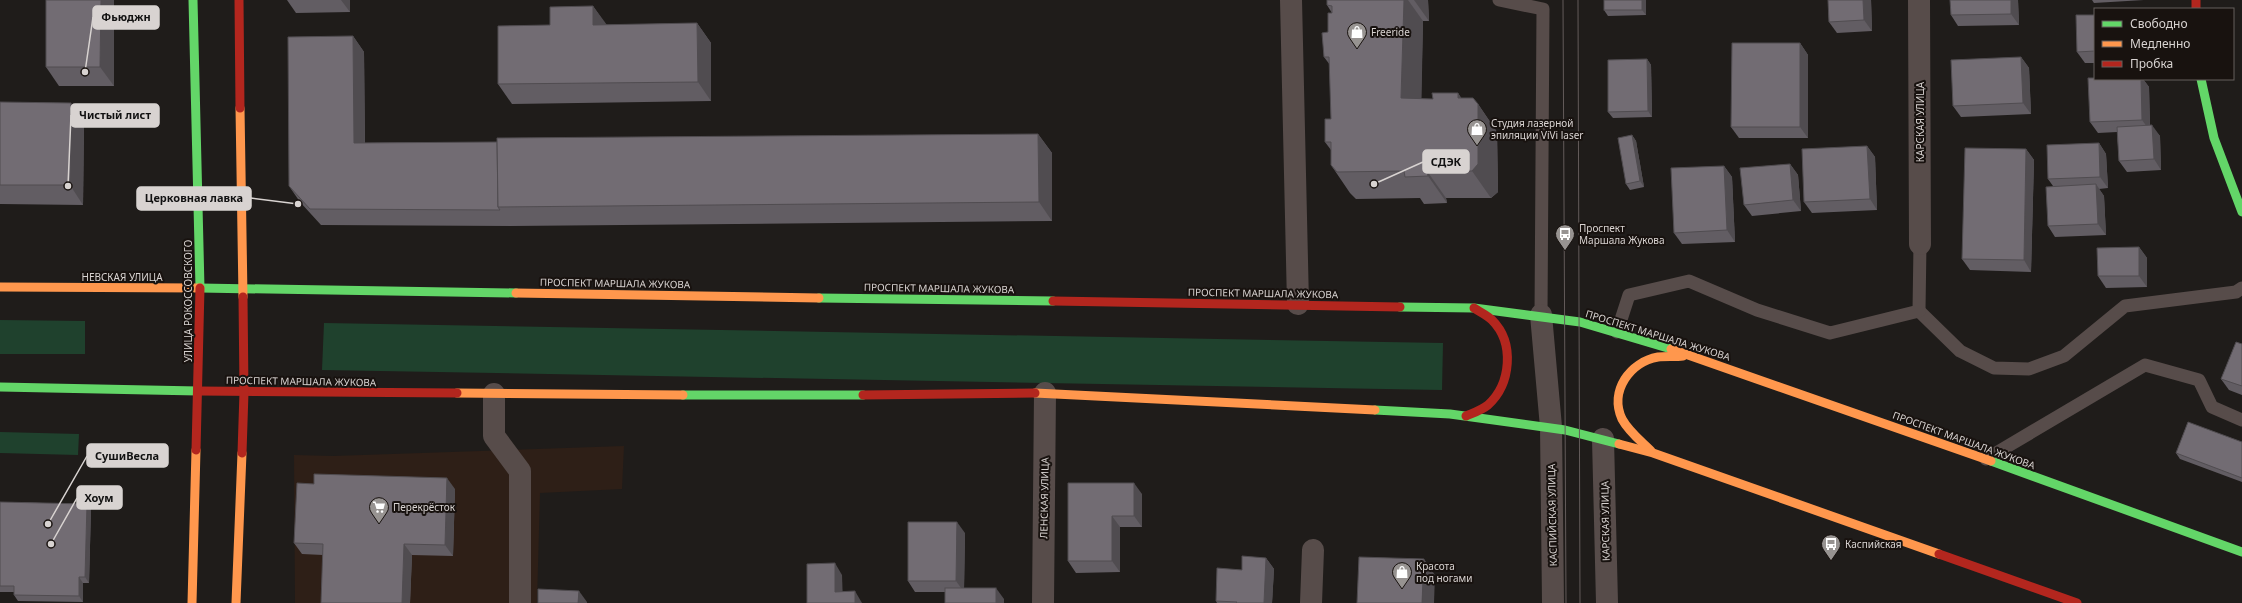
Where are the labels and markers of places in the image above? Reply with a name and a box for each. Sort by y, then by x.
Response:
callout: Фьюджн [93,6,159,29]
shop icon: Freeride [1346,21,1368,49]
place label: Freeride [1371,25,1410,39]
callout: Чистый лист [71,104,159,127]
place label: Студия лазерной эпиляции ViVi laser [1491,116,1584,142]
shop icon: Студия лазерной эпиляции ViVi laser [1466,118,1488,146]
callout: СДЭК [1423,150,1469,173]
callout: Церковная лавка [137,187,251,210]
place label: Проспект Маршала Жукова [1579,221,1665,247]
bus stop icon: Проспект Маршала Жукова [1554,223,1576,251]
callout: СушиВесла [87,444,168,467]
callout: Хоум [77,486,122,509]
supermarket icon: Перекрёсток [368,496,390,524]
place label: Перекрёсток [393,500,456,514]
bus stop icon: Каспийская [1820,533,1842,561]
place label: Каспийская [1845,537,1902,551]
place label: Красота под ногами [1416,559,1472,585]
shop icon: Красота под ногами [1391,561,1413,589]

